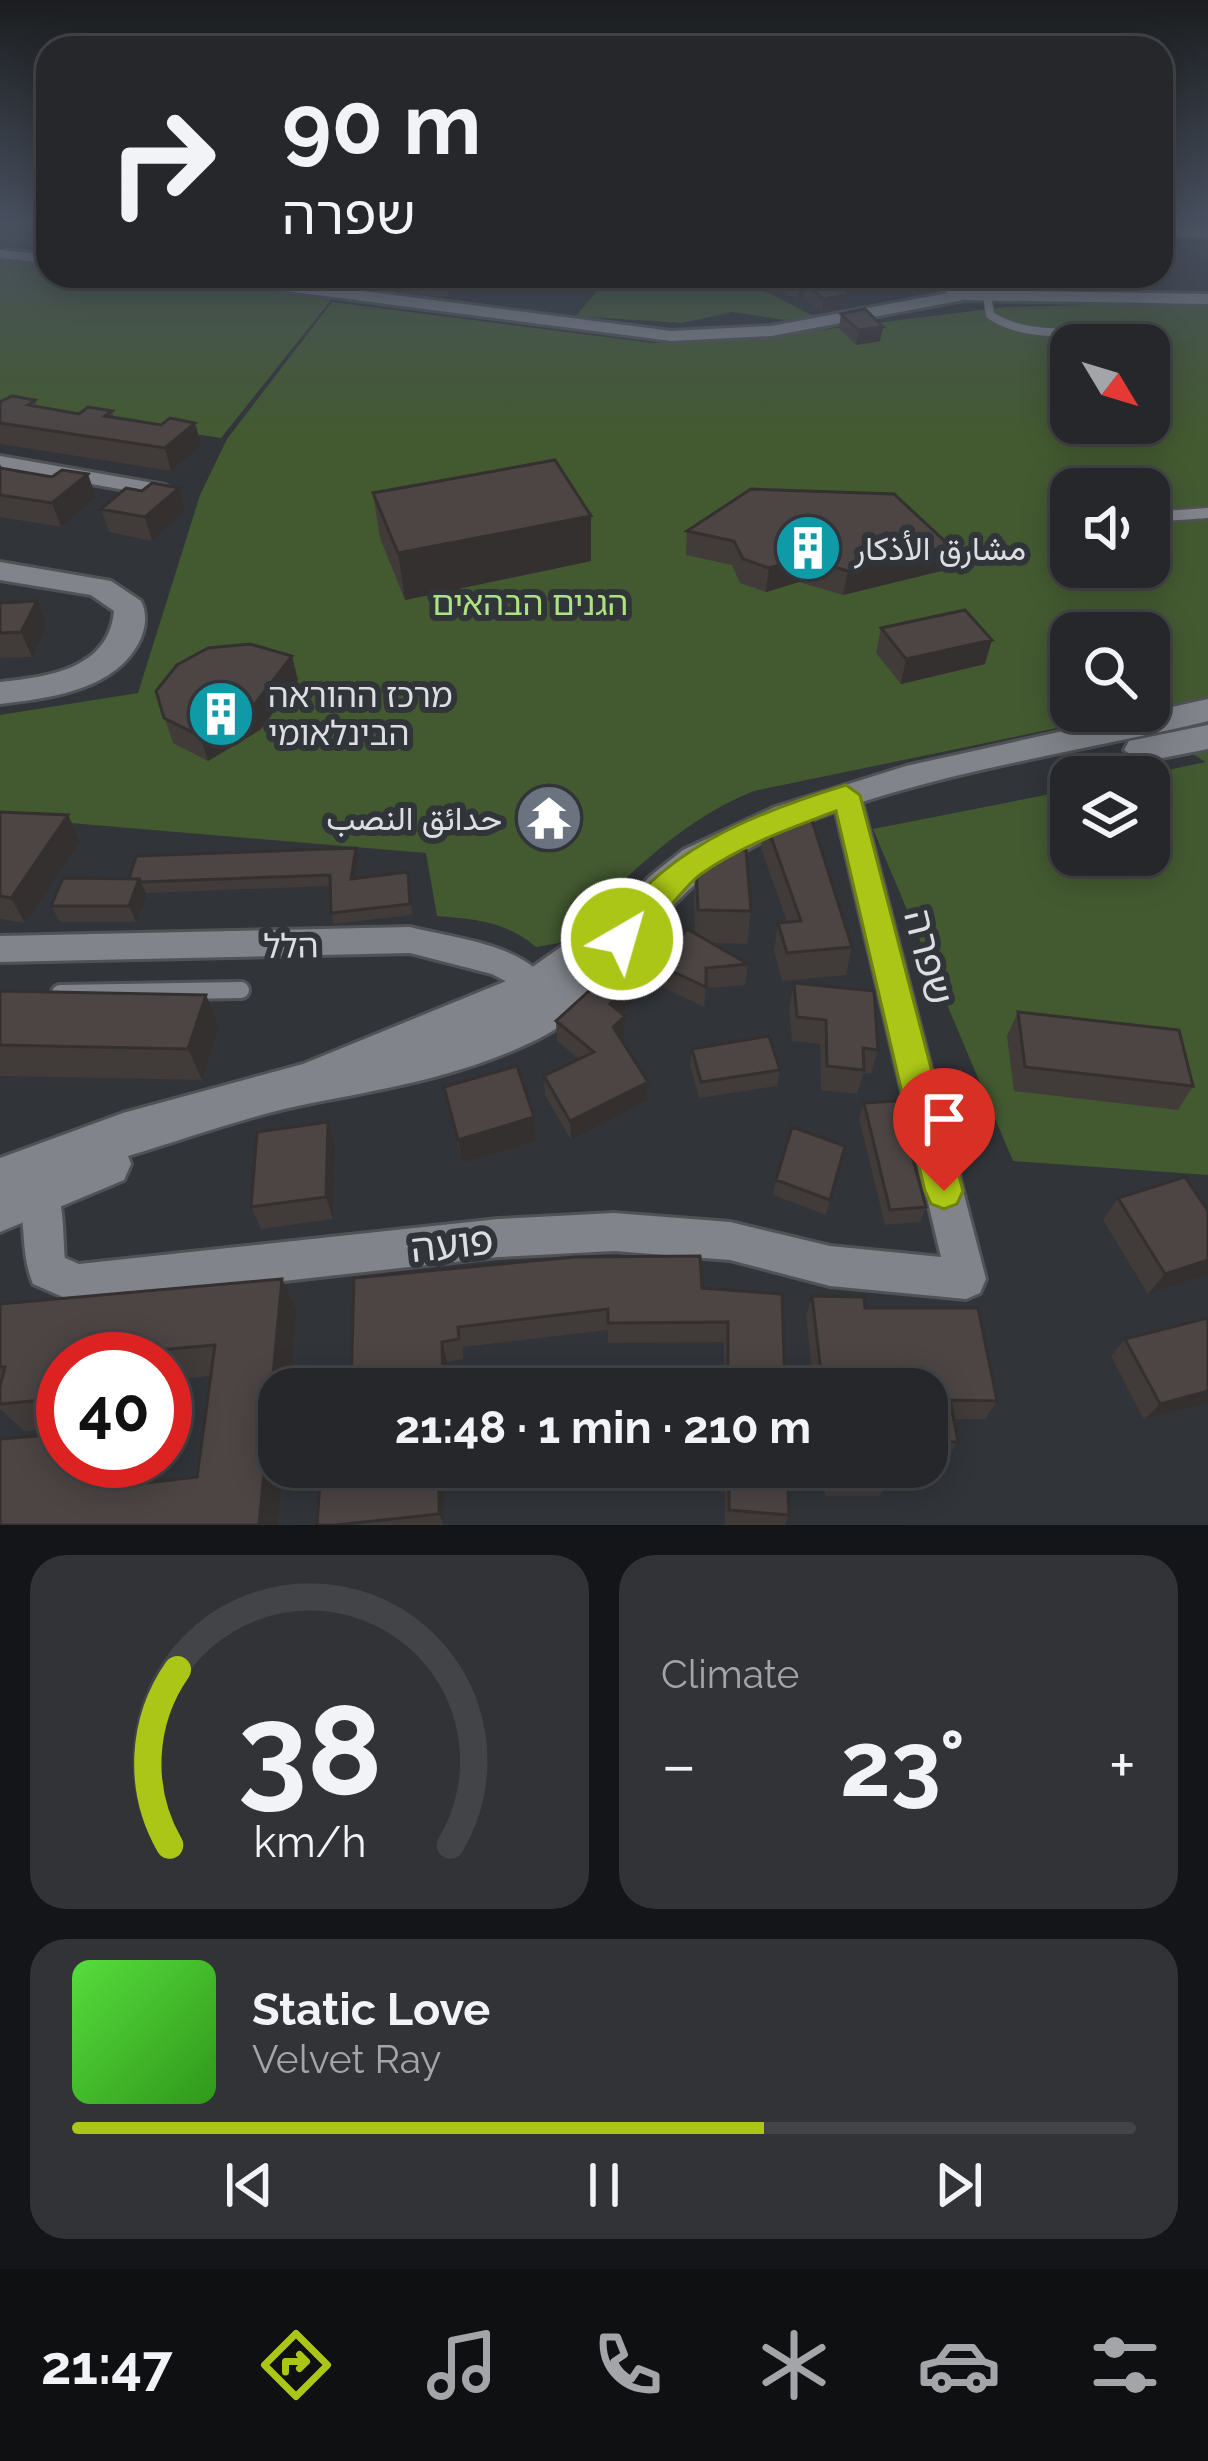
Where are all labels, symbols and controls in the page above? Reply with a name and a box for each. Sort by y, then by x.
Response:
text: 90 m [282,75,481,174]
icon: right [84,84,240,240]
text: שפרה [282,183,416,247]
north arrow [1050,324,1170,444]
map controls [1050,324,1170,876]
button: sound [1050,468,1170,588]
building icon: مشارق الأذكار [773,513,843,583]
place label: مشارق الأذكار [853,529,1026,569]
park label: הגנים הבהאים [432,584,628,623]
button: search [1050,612,1170,732]
place label: מרכז ההוראה הבינלאומי [268,676,452,753]
building icon: מרכז ההוראה הבינלאומי [186,679,256,749]
button: layers [1050,756,1170,876]
temple icon: حدائق النصب [514,783,584,853]
place label: حدائق النصب [326,799,502,838]
position arrow [559,876,685,1002]
street label: שפרה [895,905,963,1009]
street label: הלל [263,926,319,966]
pin [893,1068,995,1191]
icon: arrive [911,1086,977,1152]
street label: פועה [408,1217,496,1271]
speed limit sign: 40 [36,1332,192,1488]
text: 21:48 · 1 min · 210 m [395,1401,811,1454]
text: Climate [661,1651,799,1697]
text: 38 [237,1677,382,1823]
text: 23° [840,1711,965,1817]
text: − [661,1726,697,1803]
text: + [1109,1726,1136,1803]
text: km/h [253,1817,366,1867]
text: Static Love [252,1983,490,2036]
text: Velvet Ray [252,2036,441,2082]
icon: previous [216,2152,282,2218]
icon: pause [571,2152,637,2218]
icon: next [926,2152,992,2218]
icon: directions [254,2323,338,2407]
icon: music [420,2323,504,2407]
icon: phone [586,2323,670,2407]
icon: climate [752,2323,836,2407]
icon: car [917,2323,1001,2407]
icon: filters [1083,2323,1167,2407]
text: 21:47 [41,2333,172,2397]

